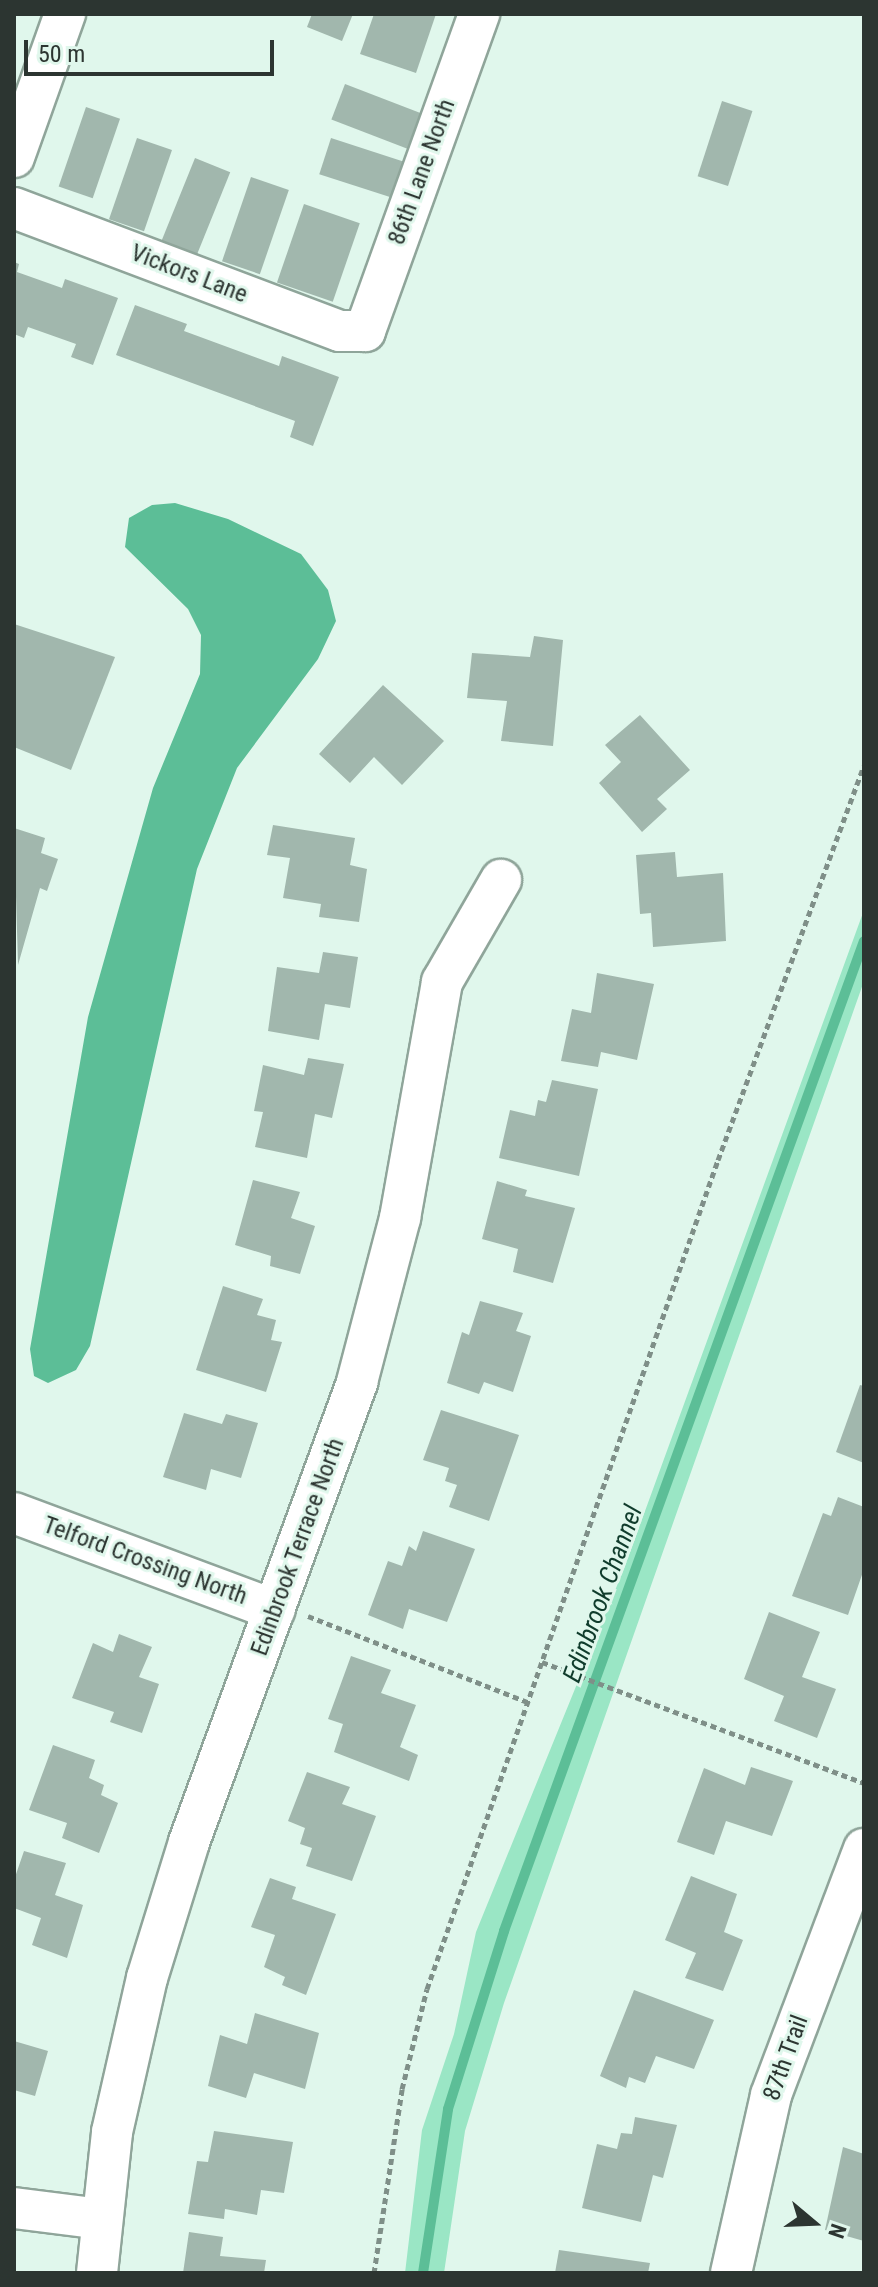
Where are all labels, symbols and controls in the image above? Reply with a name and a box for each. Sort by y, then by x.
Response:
scale bar [28,24,278,74]
text: 50 m [38,40,85,68]
street label: 86th Lane North [382,95,462,249]
street label: Vickors Lane [127,239,251,309]
street label: Edinbrook Terrace North [245,1434,351,1660]
water label: Edinbrook Channel [557,1501,649,1687]
street label: Telford Crossing North [39,1511,251,1611]
street label: 87th Trail [757,2011,815,2105]
north arrow [774,2183,854,2263]
text: N [823,2221,851,2241]

